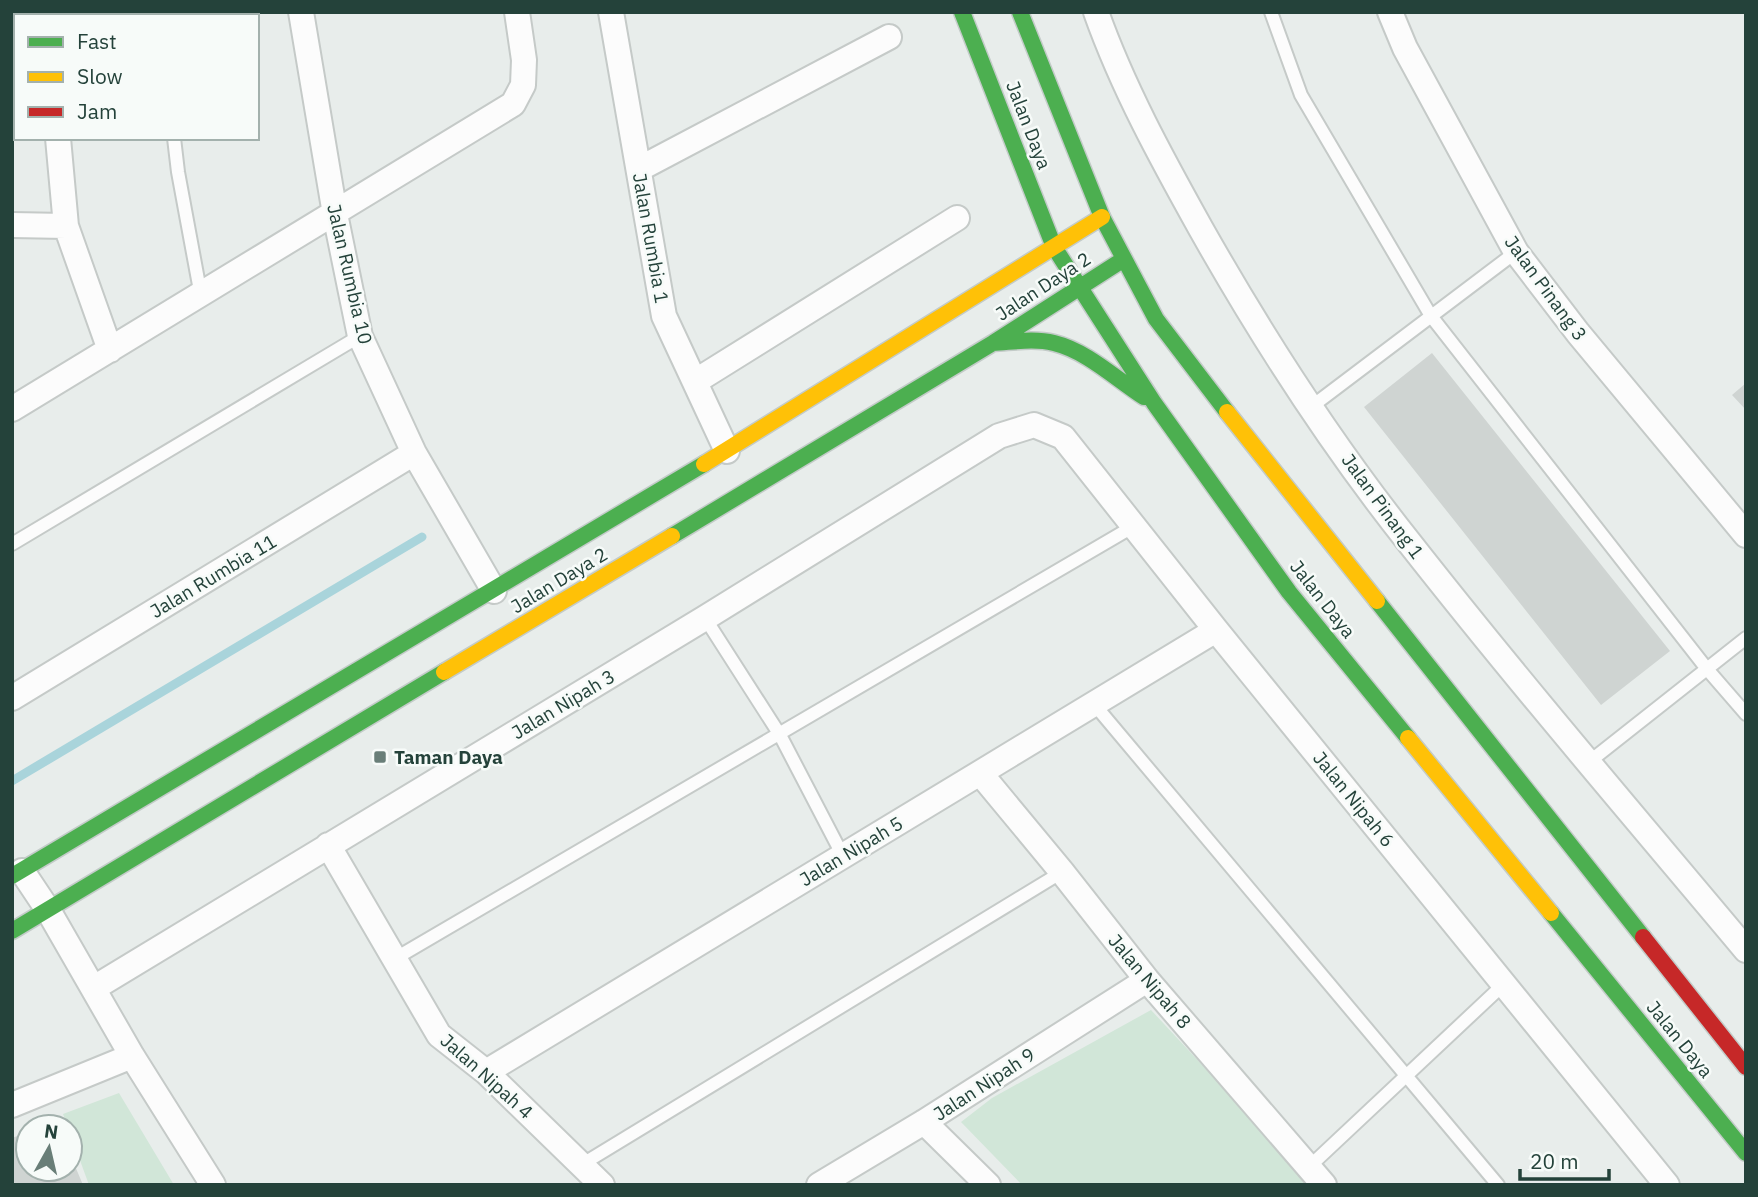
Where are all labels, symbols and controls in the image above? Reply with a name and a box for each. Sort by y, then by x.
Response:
legend [14,14,259,140]
text: Fast [77,27,117,55]
text: Slow [77,62,123,90]
street label: Jalan Daya [1001,77,1057,173]
text: Jam [77,97,117,125]
street label: Jalan Rumbia 1 [628,171,674,305]
street label: Jalan Rumbia 10 [322,202,378,346]
street label: Jalan Pinang 3 [1500,231,1592,345]
street label: Jalan Daya 2 [991,246,1095,326]
street label: Jalan Pinang 1 [1337,449,1429,563]
street label: Jalan Rumbia 11 [145,529,281,623]
street label: Jalan Daya 2 [506,542,612,618]
street label: Jalan Daya [1285,555,1361,643]
street label: Jalan Nipah 3 [507,664,619,744]
place label: Taman Daya [394,745,503,769]
street label: Jalan Nipah 6 [1308,746,1400,852]
marker: Taman Daya [372,749,388,765]
street label: Jalan Nipah 5 [795,811,907,891]
street label: Jalan Nipah 8 [1103,929,1197,1033]
street label: Jalan Daya [1642,995,1718,1083]
street label: Jalan Nipah 4 [436,1028,538,1124]
street label: Jalan Nipah 9 [929,1042,1039,1126]
north arrow [14,1113,84,1183]
text: N [43,1118,60,1144]
scale bar [1520,1138,1609,1182]
text: 20 m [1530,1147,1579,1175]

